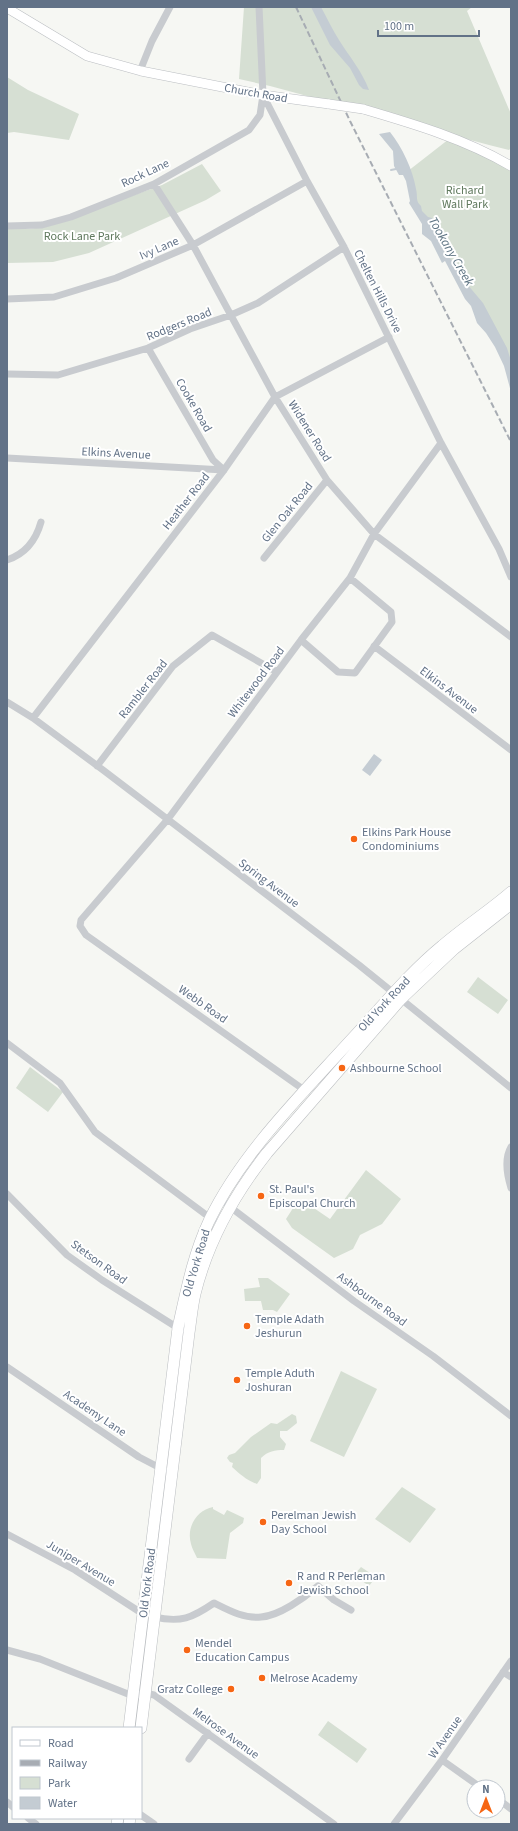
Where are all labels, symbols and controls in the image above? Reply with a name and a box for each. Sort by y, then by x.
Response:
scale bar [378,12,479,38]
text: 100 m [384,18,414,35]
street label: Church Road [223,80,289,107]
street label: Rock Lane [118,155,172,192]
park label: Richard Wall Park [442,182,488,213]
water label: Tookany Creek [424,214,479,290]
park label: Rock Lane Park [44,228,120,245]
street label: Ivy Lane [137,233,181,264]
street label: Chelten Hills Drive [349,247,406,336]
street label: Rodgers Road [144,304,214,345]
street label: Cooke Road [171,375,216,435]
street label: Widener Road [284,397,335,465]
street label: Elkins Avenue [81,443,151,464]
street label: Heather Road [159,469,214,533]
street label: Glen Oak Road [258,478,317,546]
street label: Whitewood Road [224,643,289,721]
street label: Rambler Road [115,656,172,722]
street label: Elkins Avenue [416,663,482,718]
place label: Elkins Park House Condominiums [362,824,451,855]
marker: Elkins Park House Condominiums [349,834,359,844]
street label: Spring Avenue [235,855,303,912]
street label: Old York Road [354,973,414,1036]
street label: Webb Road [175,981,231,1028]
place label: Ashbourne School [350,1060,442,1077]
marker: Ashbourne School [337,1063,347,1073]
place label: St. Paul's Episcopal Church [269,1181,356,1212]
marker: St. Paul's Episcopal Church [256,1191,266,1201]
street label: Old York Road [178,1227,215,1299]
street label: Stetson Road [67,1236,130,1289]
street label: Ashbourne Road [333,1268,410,1331]
place label: Temple Adath Jeshurun [255,1311,324,1342]
marker: Temple Adath Jeshurun [242,1321,252,1331]
place label: Temple Aduth Joshuran [245,1365,315,1396]
marker: Temple Aduth Joshuran [232,1375,242,1385]
street label: Academy Lane [60,1386,130,1441]
place label: Perelman Jewish Day School [271,1507,356,1538]
marker: Perelman Jewish Day School [258,1517,268,1527]
street label: Juniper Avenue [43,1536,119,1591]
street label: Old York Road [135,1547,160,1619]
place label: R and R Perleman Jewish School [297,1568,385,1599]
marker: R and R Perleman Jewish School [284,1578,294,1588]
place label: Mendel Education Campus [195,1635,289,1666]
marker: Mendel Education Campus [182,1645,192,1655]
place label: Melrose Academy [270,1670,358,1687]
marker: Melrose Academy [257,1673,267,1683]
place label: Gratz College [157,1681,223,1698]
marker: Gratz College [226,1684,236,1694]
street label: Melrose Avenue [189,1703,263,1763]
street label: W Avenue [424,1712,466,1762]
legend [12,1727,142,1819]
text: Road [48,1735,74,1752]
text: Railway [48,1755,87,1772]
text: Park [48,1775,70,1792]
north arrow [466,1779,506,1819]
text: N [482,1782,490,1797]
text: Water [48,1795,78,1812]

